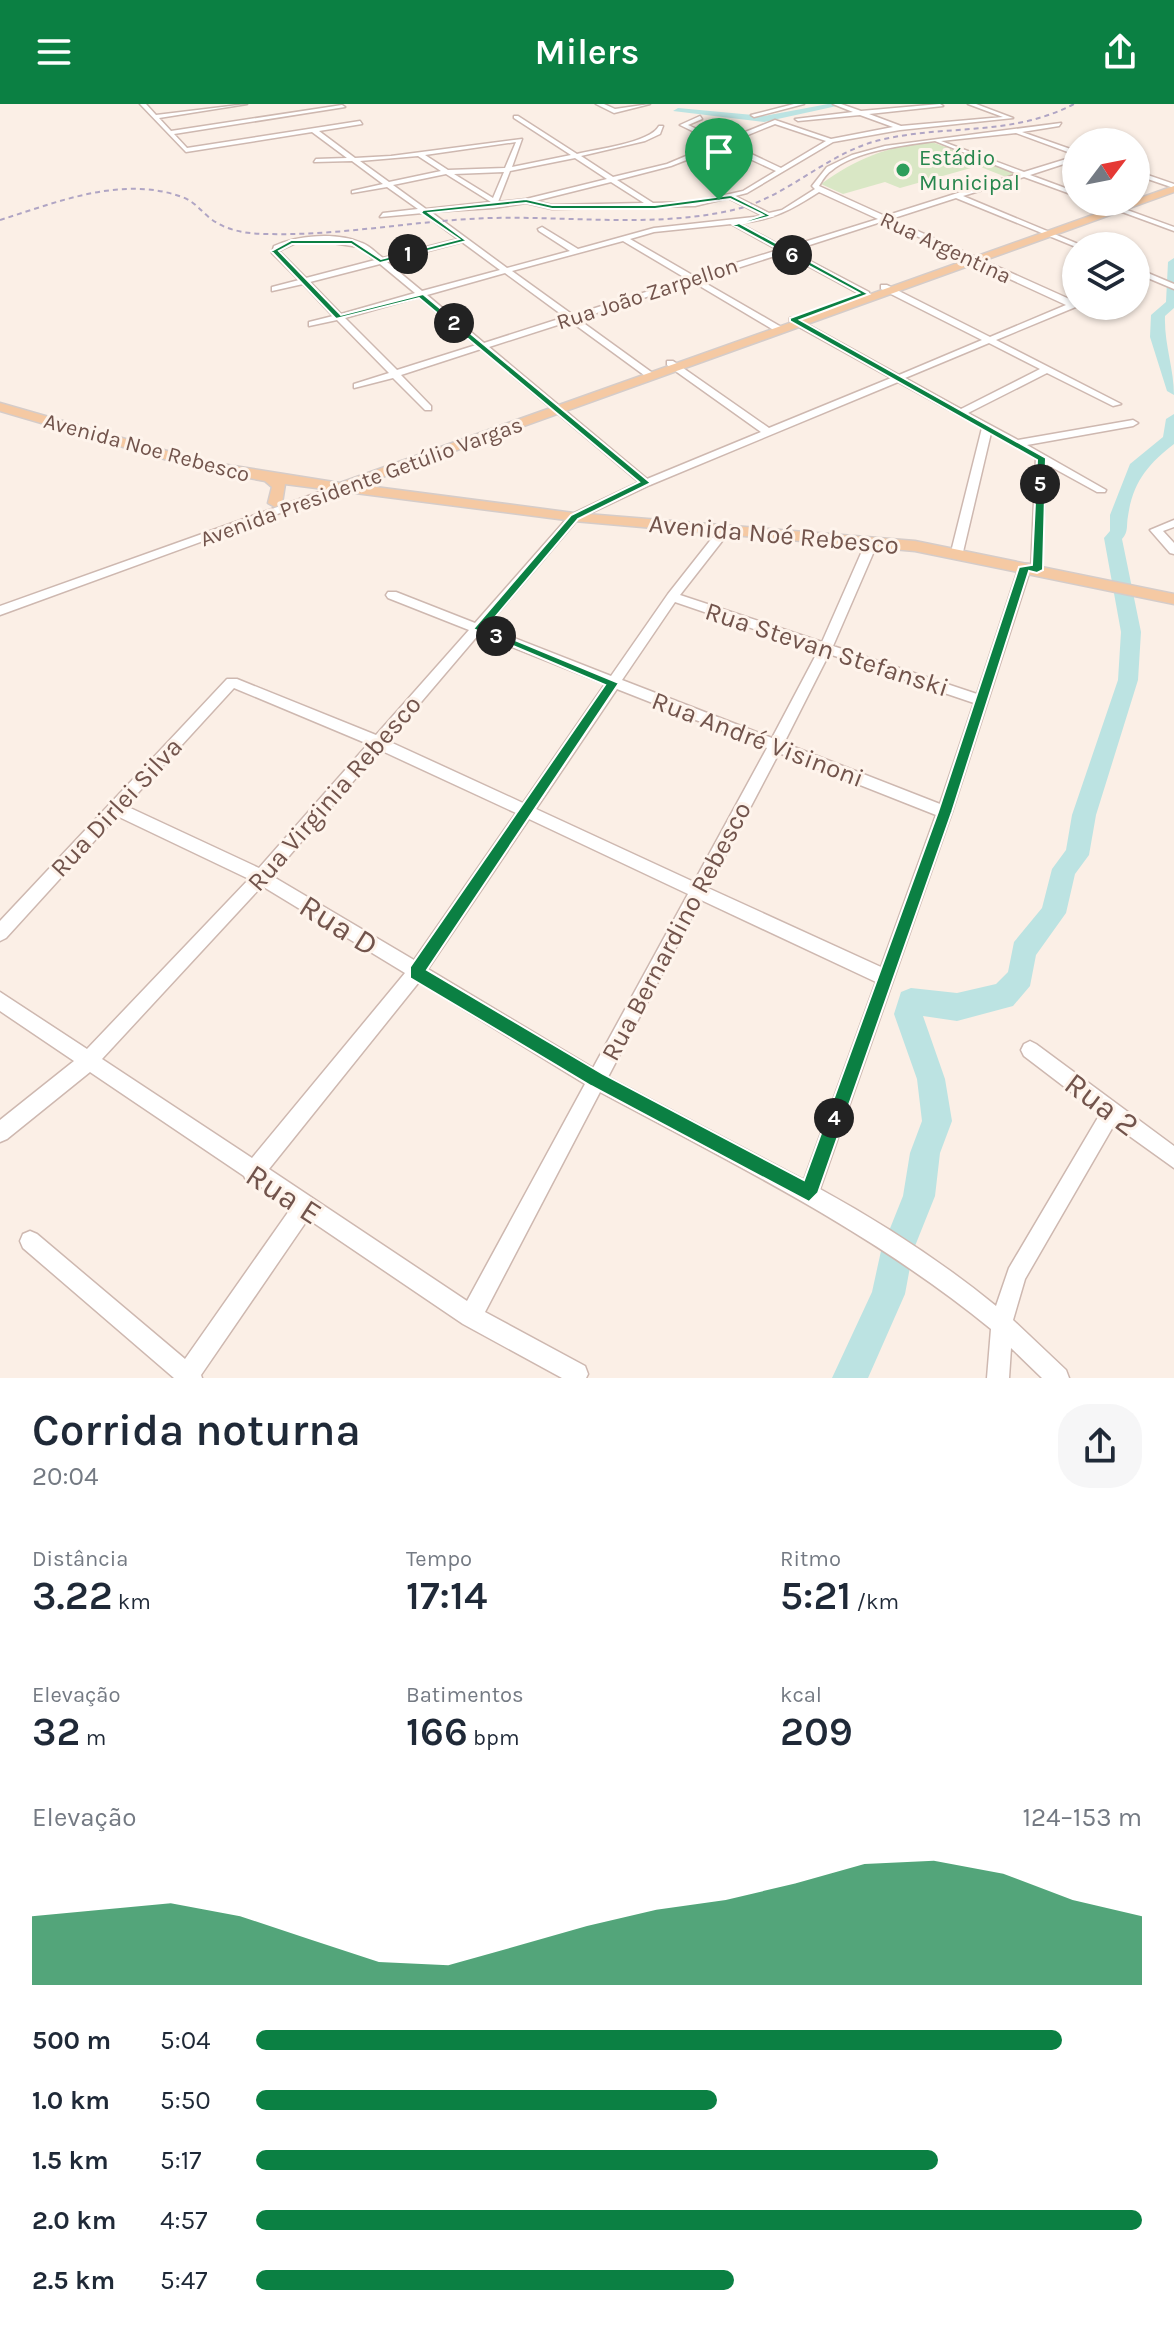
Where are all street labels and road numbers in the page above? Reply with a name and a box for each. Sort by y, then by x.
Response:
street label: Rua Argentina [876,206,1015,290]
street label: Rua João Zarpellon [553,252,741,336]
street label: Avenida Noe Rebesco [41,408,253,488]
street label: Avenida Presidente Getúlio Vargas [197,411,526,552]
street label: Avenida Noé Rebesco [648,508,900,561]
street label: Rua Stevan Stefanski [701,595,952,703]
street label: Rua André Visinoni [648,685,868,794]
street label: Rua Virginia Rebesco [241,689,428,898]
street label: Rua Dirlei Silva [44,731,189,883]
street label: Rua Bernardino Rebesco [595,796,758,1066]
street label: Rua D [293,887,385,964]
street label: Rua 2 [1058,1065,1146,1144]
street label: Rua E [239,1157,328,1232]

